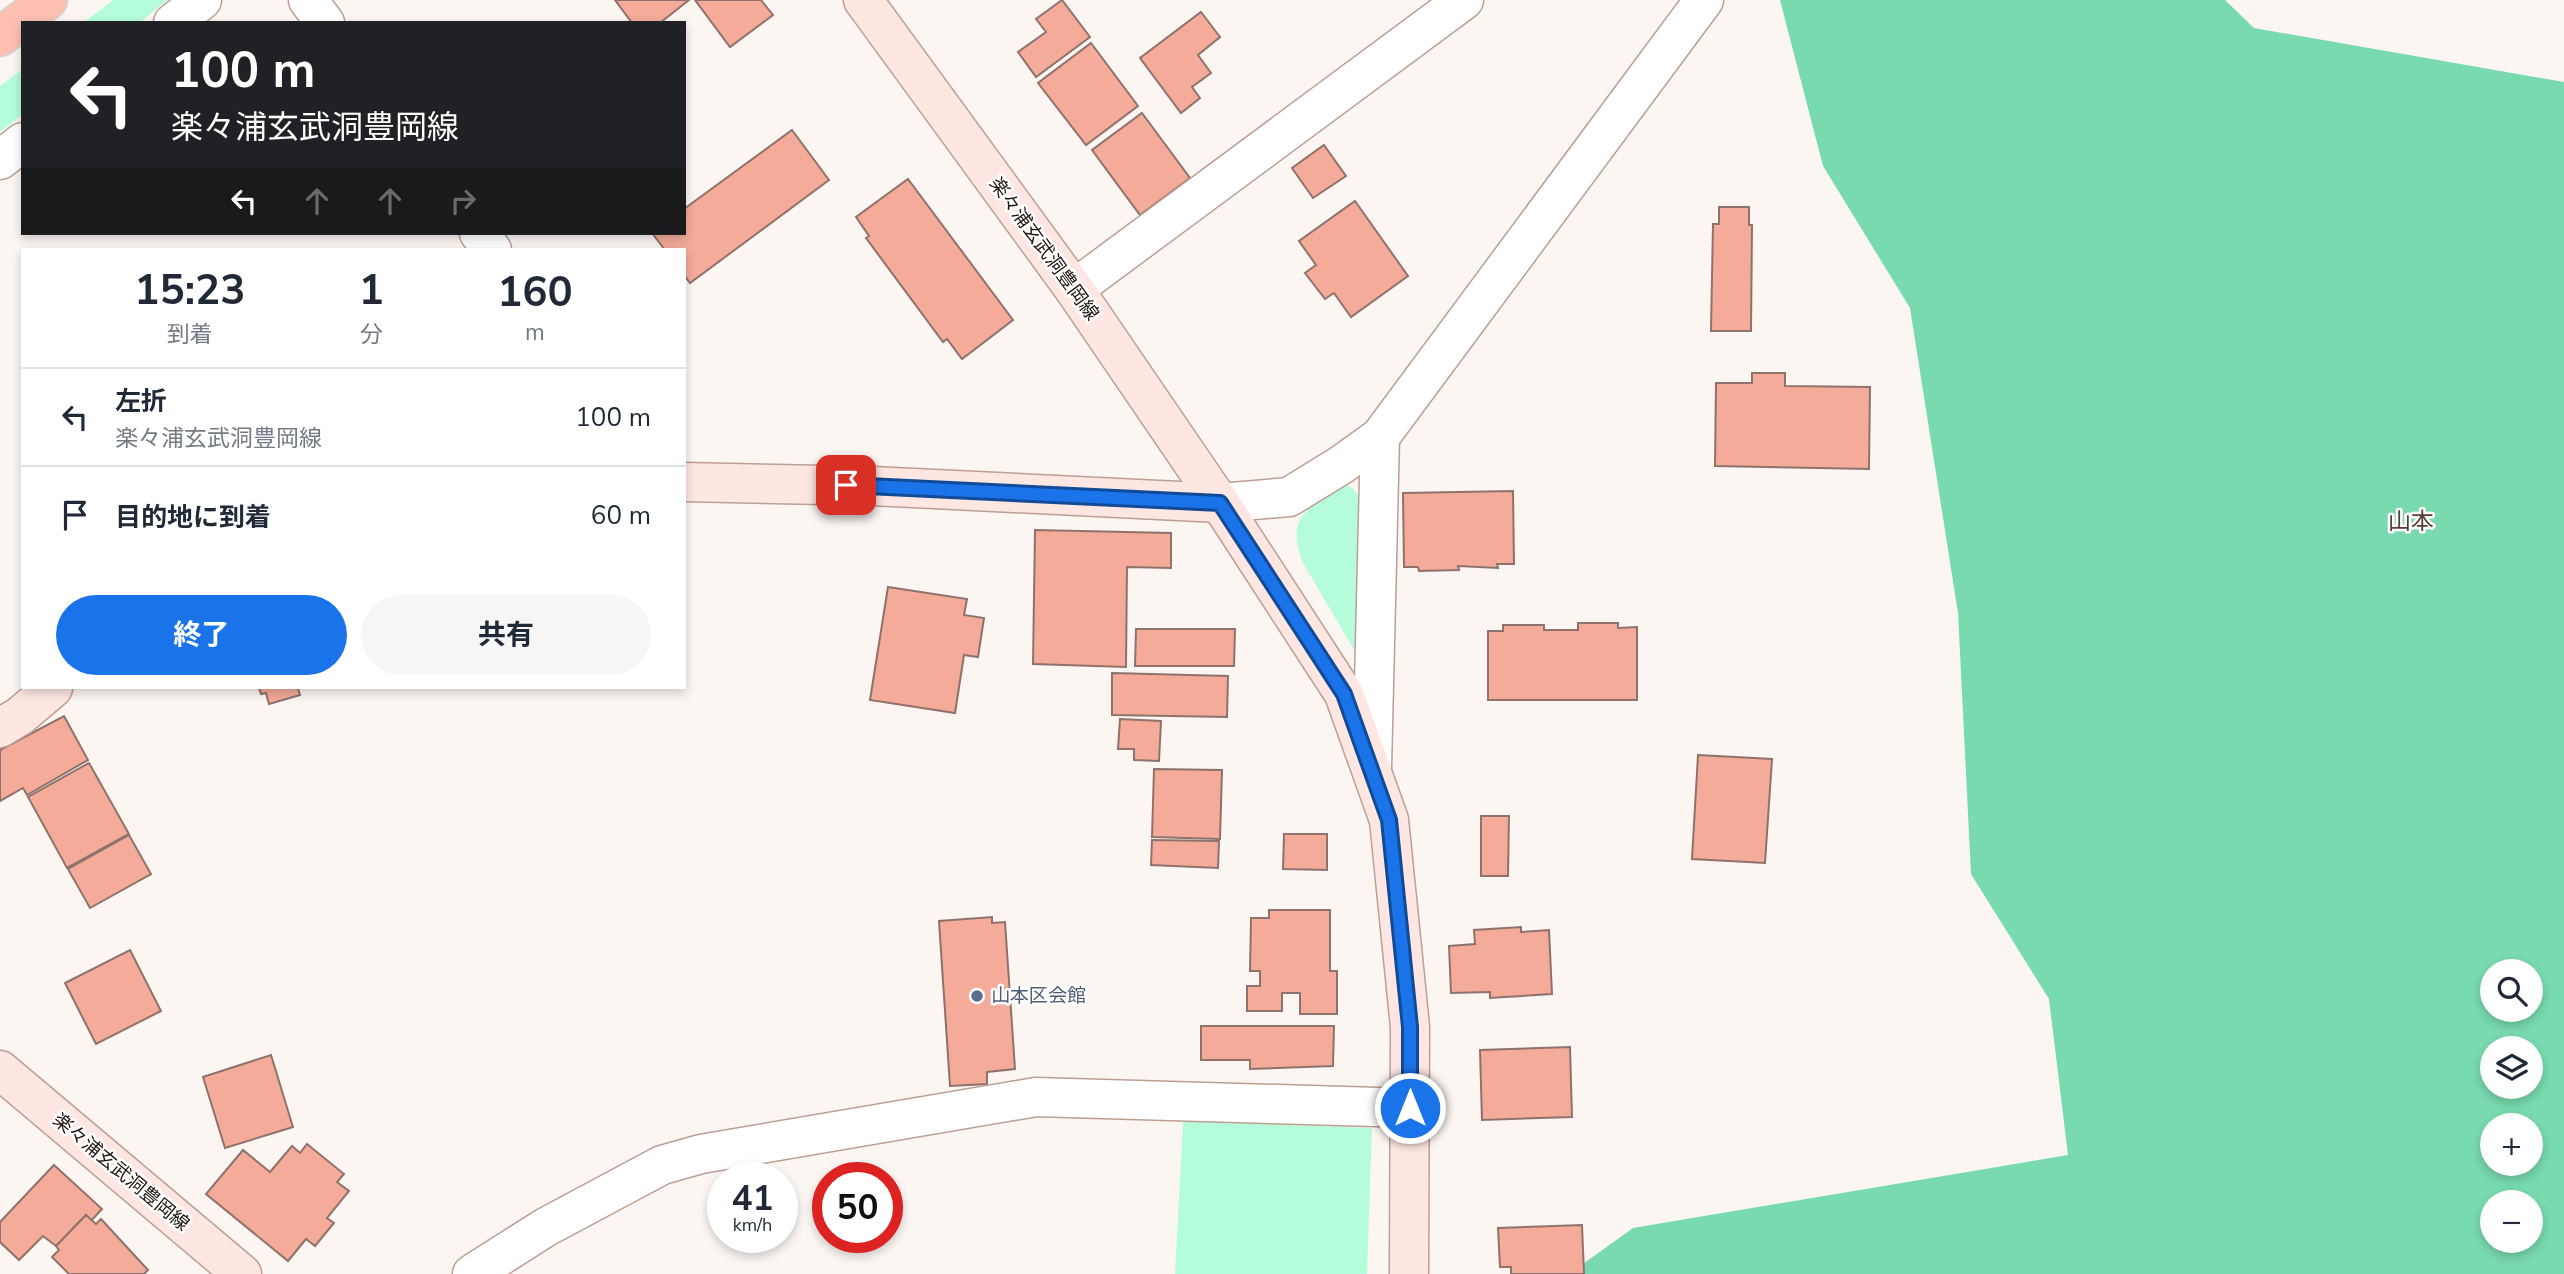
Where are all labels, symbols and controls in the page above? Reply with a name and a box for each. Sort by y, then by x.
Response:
text: 100 m [171,37,315,104]
icon: left [56,49,147,140]
text: 楽々浦玄武洞豊岡線 [171,106,459,149]
street label: 楽々浦玄武洞豊岡線 [983,172,1105,326]
icon: left [225,182,263,220]
icon: ahead [298,182,336,220]
icon: ahead [371,182,409,220]
icon: right [444,182,482,220]
text: 15:23 [134,262,245,319]
text: 1 [359,262,384,319]
text: 160 [497,264,573,321]
text: m [525,317,545,348]
text: 到着 [167,319,213,350]
text: 分 [360,319,383,350]
text: 左折 [115,384,167,419]
icon: left [56,398,94,436]
text: 100 m [575,400,651,435]
text: 楽々浦玄武洞豊岡線 [115,423,322,454]
pin [816,455,876,515]
icon: arrive [827,466,865,504]
icon: arrive [56,496,94,534]
text: 60 m [591,498,651,533]
text: 目的地に到着 [115,500,271,535]
district label: 山本 [2388,506,2434,537]
button: 終了 [56,595,347,675]
button: 共有 [361,595,651,675]
map controls [2480,959,2543,1253]
button: search [2480,959,2543,1022]
place label: 山本区会館 [991,983,1086,1009]
marker: 山本区会館 [969,988,985,1004]
button: layers [2480,1036,2543,1099]
position arrow [1373,1071,1447,1145]
street label: 楽々浦玄武洞豊岡線 [47,1107,195,1237]
button: + [2480,1113,2543,1176]
speed limit sign: 50 [812,1162,903,1253]
text: 41 [731,1175,774,1222]
button: − [2480,1190,2543,1253]
text: km/h [733,1213,772,1237]

